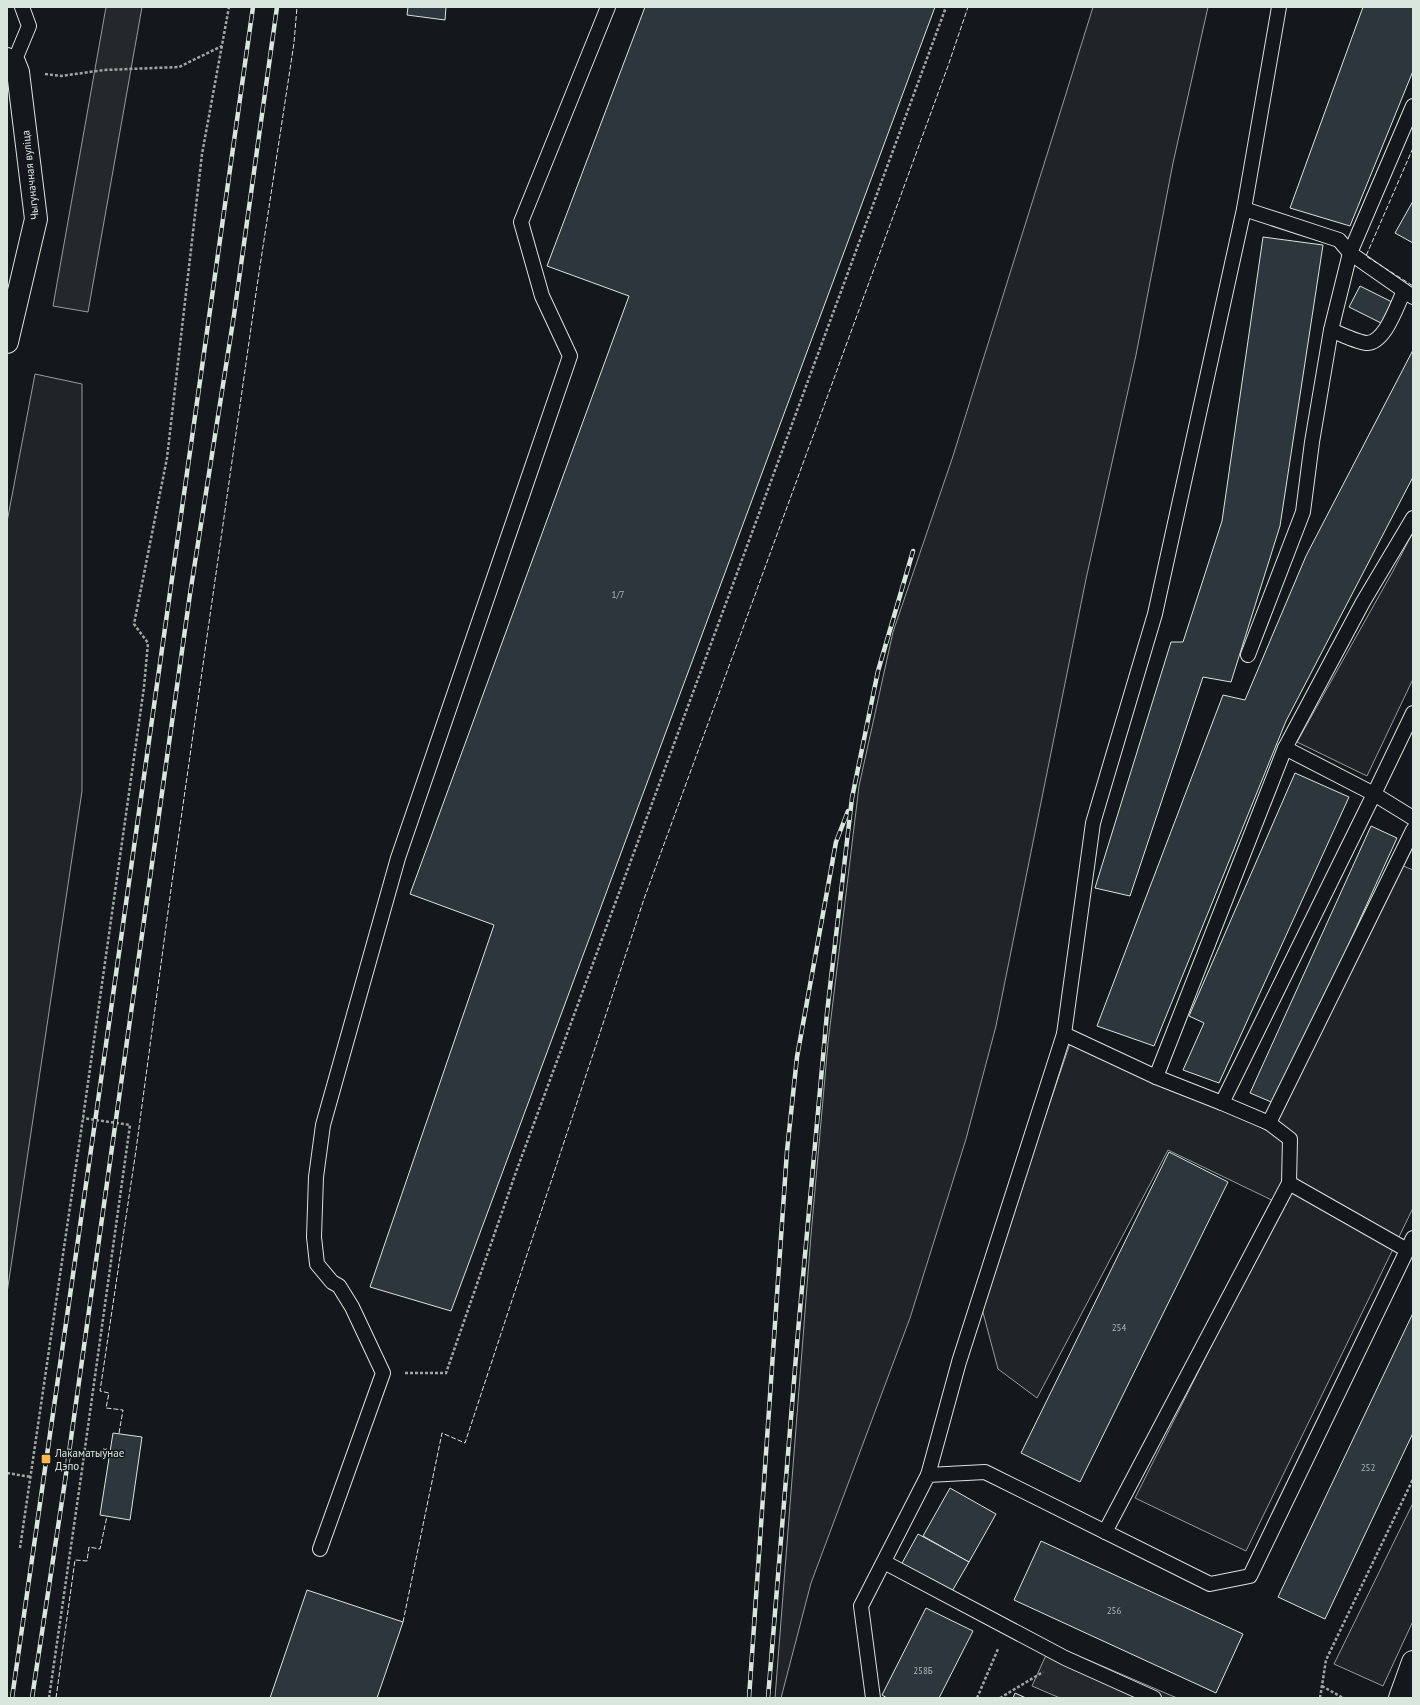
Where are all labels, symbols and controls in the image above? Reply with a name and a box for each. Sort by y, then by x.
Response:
street label: Чыгуначная вуліца [18,130,42,220]
house number: 1/7 [612,589,625,600]
house number: 254 [1112,1322,1126,1333]
place label: Лакаматыўнае Дэпо [54,1446,125,1473]
marker: Лакаматыўнае Дэпо [40,1453,52,1465]
house number: 252 [1361,1462,1375,1473]
house number: 256 [1107,1605,1121,1616]
house number: 258Б [913,1665,933,1676]

